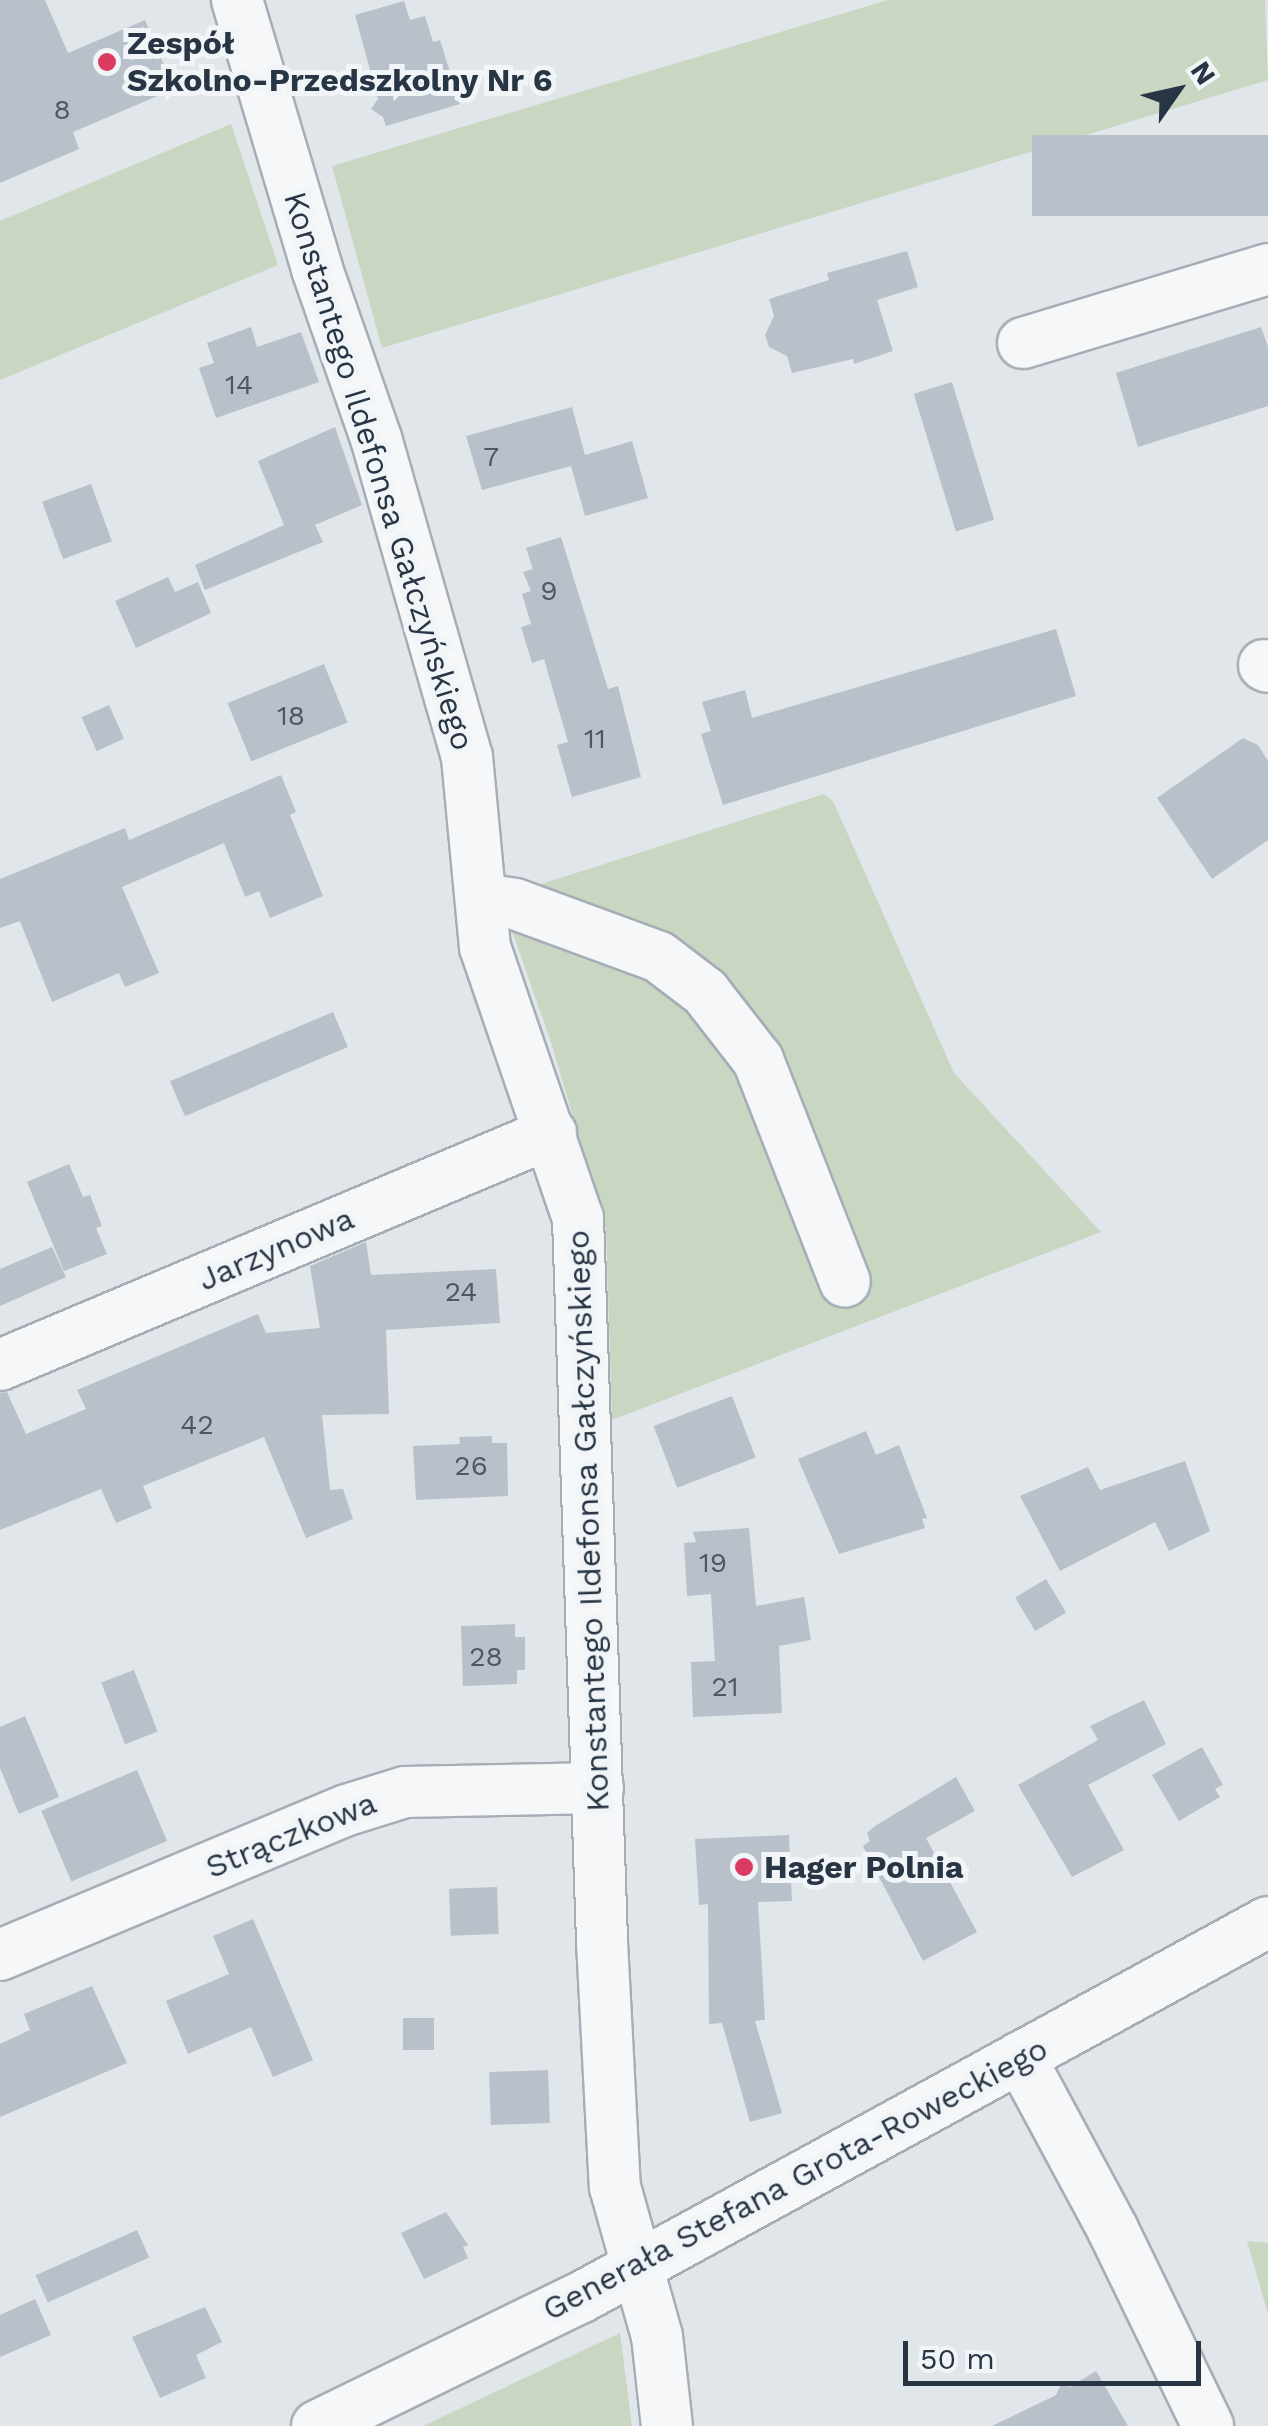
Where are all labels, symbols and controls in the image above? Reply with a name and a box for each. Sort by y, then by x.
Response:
place label: Zespół Szkolno-Przedszkolny Nr 6 [127,25,554,100]
north arrow [1128,40,1228,140]
marker: Zespół Szkolno-Przedszkolny Nr 6 [96,51,118,73]
text: N [1184,55,1223,91]
house number: 8 [53,93,71,127]
street label: Konstantego Ildefonsa Gałczyńskiego [275,187,483,755]
house number: 14 [225,368,253,402]
house number: 7 [483,440,499,474]
house number: 9 [540,574,558,608]
house number: 18 [277,699,305,733]
house number: 11 [584,722,606,756]
street label: Jarzynowa [192,1199,360,1299]
street label: Konstantego Ildefonsa Gałczyńskiego [559,1229,617,1813]
house number: 24 [445,1275,477,1309]
house number: 42 [180,1408,214,1442]
house number: 26 [454,1449,488,1483]
house number: 19 [699,1546,727,1580]
house number: 28 [469,1640,503,1674]
house number: 21 [711,1670,739,1704]
street label: Strączkowa [200,1783,382,1887]
place label: Hager Polnia [764,1848,964,1886]
marker: Hager Polnia [733,1856,755,1878]
street label: Generała Stefana Grota-Roweckiego [535,2029,1055,2329]
scale bar [908,2321,1206,2383]
text: 50 m [920,2341,995,2376]

